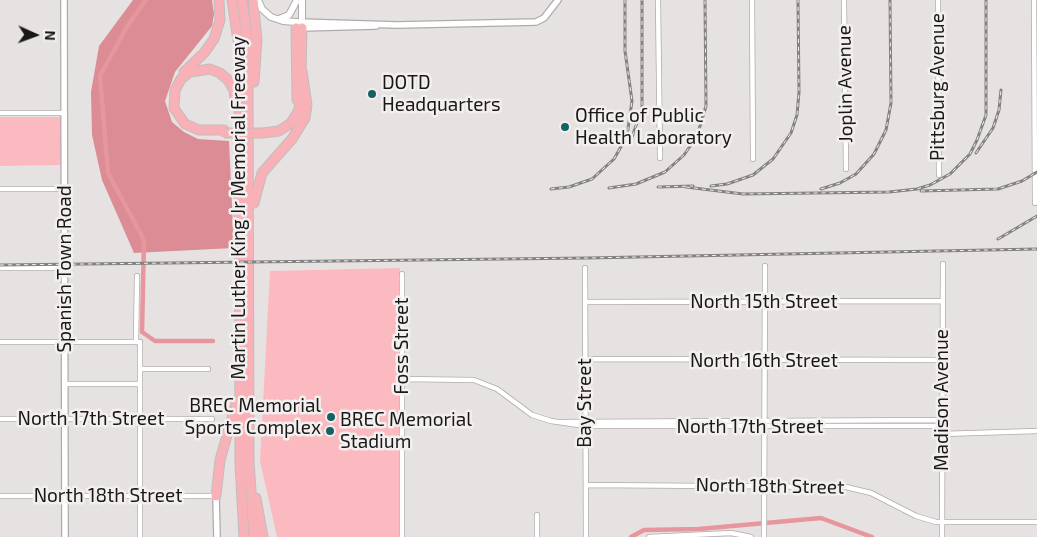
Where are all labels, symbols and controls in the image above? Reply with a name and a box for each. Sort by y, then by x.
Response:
north arrow [10,10,60,60]
street label: Pittsburg Avenue [927,13,949,161]
street label: Joplin Avenue [833,25,857,143]
text: N [42,30,59,41]
street label: Martin Luther King Jr Memorial Freeway [228,36,250,380]
place label: DOTD Headquarters [382,72,501,116]
marker: DOTD Headquarters [366,88,378,100]
place label: Office of Public Health Laboratory [575,105,732,149]
marker: Office of Public Health Laboratory [559,121,571,133]
street label: Spanish Town Road [54,185,76,353]
street label: North 15th Street [690,291,838,313]
street label: Foss Street [391,297,413,395]
street label: Madison Avenue [931,329,953,471]
street label: North 16th Street [690,350,838,372]
street label: Bay Street [574,358,596,448]
place label: BREC Memorial Sports Complex [185,395,321,439]
street label: North 17th Street [18,408,164,430]
place label: BREC Memorial Stadium [340,409,472,453]
marker: BREC Memorial Sports Complex [325,411,337,423]
street label: North 17th Street [677,416,823,438]
marker: BREC Memorial Stadium [324,425,336,437]
street label: North 18th Street [695,473,845,499]
street label: North 18th Street [34,485,182,507]

